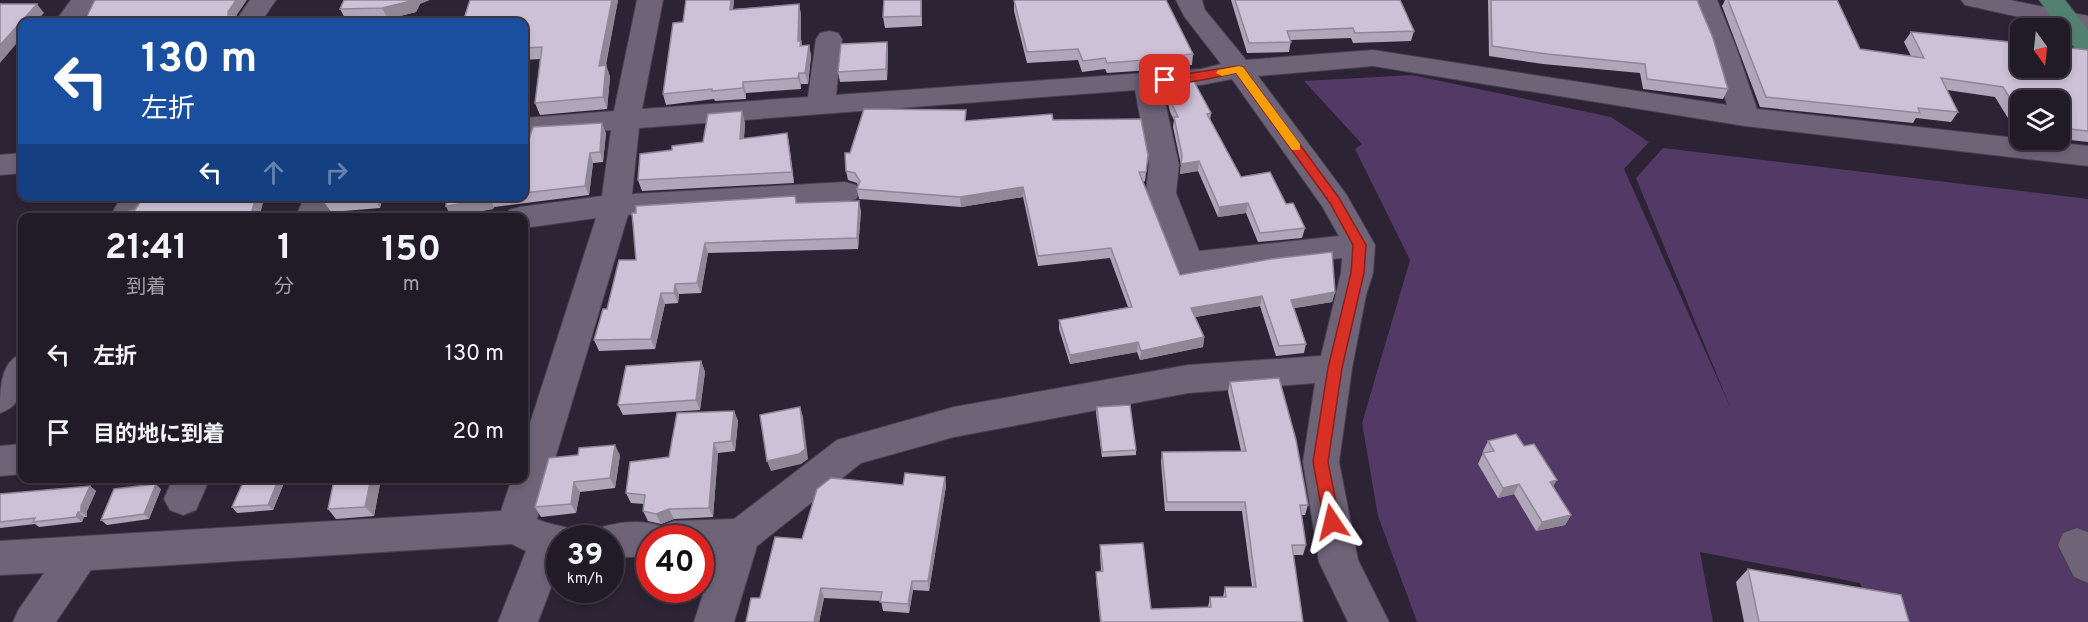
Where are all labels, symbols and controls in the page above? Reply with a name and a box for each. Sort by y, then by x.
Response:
north arrow [2010,18,2070,78]
map controls [2010,18,2070,150]
text: 130 m [141,34,257,87]
icon: left [42,42,120,120]
pin [1139,54,1190,105]
icon: arrive [1148,63,1181,96]
button: layers [2010,90,2070,150]
text: 左折 [141,93,195,127]
icon: left [194,156,227,189]
icon: ahead [257,156,290,189]
icon: right [320,156,353,189]
text: 21:41 [105,226,188,272]
text: 1 [277,226,292,272]
text: 150 [381,228,441,274]
text: m [403,272,420,298]
text: 到着 [126,275,166,301]
text: 分 [274,275,294,301]
icon: left [42,338,75,371]
text: 130 m [445,341,504,368]
text: 左折 [93,344,137,371]
icon: arrive [42,416,75,449]
text: 20 m [453,419,504,446]
text: 目的地に到着 [93,422,225,449]
position arrow [1300,490,1364,554]
speed limit sign: 40 [636,525,714,603]
text: 39 [567,538,603,575]
text: km/h [567,570,603,589]

